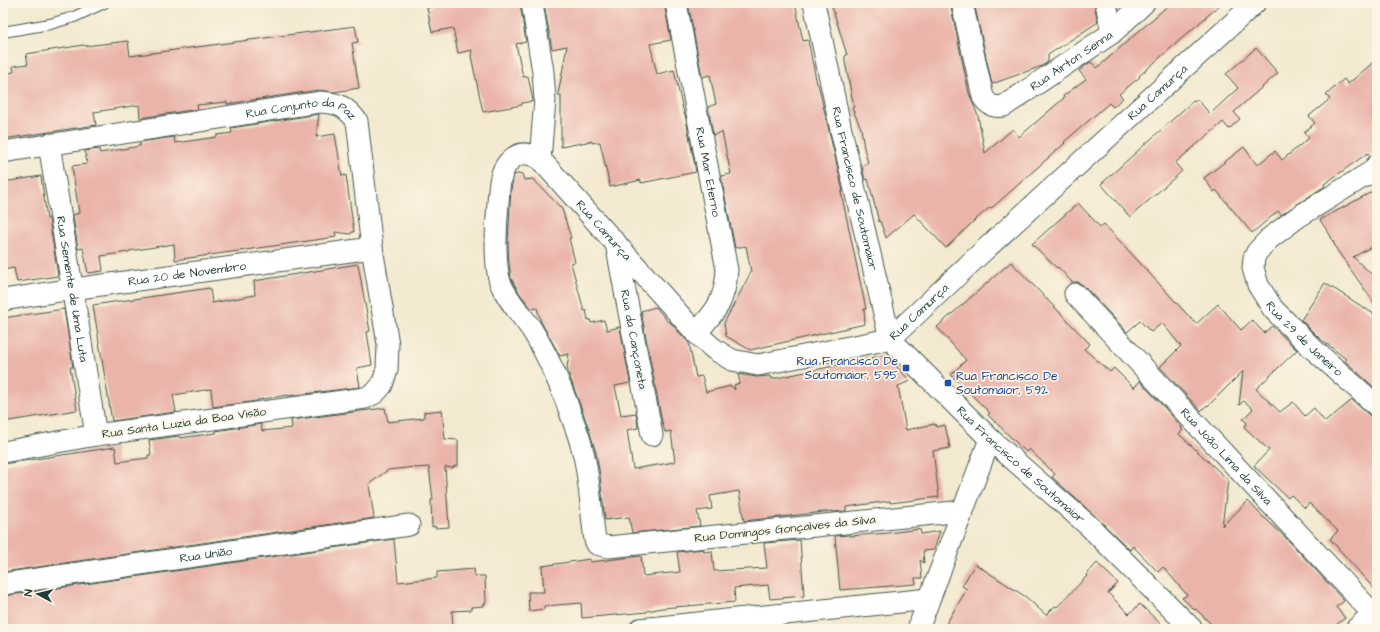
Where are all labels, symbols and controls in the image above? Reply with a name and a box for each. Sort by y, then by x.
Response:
street label: Rua Airton Senna [1026,27,1116,95]
street label: Rua Camurça [1123,60,1191,124]
street label: Rua Conjunto da Paz [245,93,361,123]
street label: Rua Francisco de Soutomaior [828,105,882,272]
street label: Rua Mar Eterno [691,126,725,218]
street label: Rua Camurça [572,196,636,264]
street label: Rua Semente de Uma Luta [52,215,93,363]
street label: Rua 20 de Novembro [127,257,247,290]
street label: Rua Camurça [885,279,952,344]
street label: Rua da Cançoneta [616,288,652,391]
street label: Rua 29 de Janeiro [1262,298,1347,380]
place label: Rua Francisco De Soutomaior, 595 [797,353,899,384]
marker: Rua Francisco De Soutomaior, 595 [901,363,911,373]
place label: Rua Francisco De Soutomaior, 592 [956,368,1058,399]
marker: Rua Francisco De Soutomaior, 592 [943,378,953,388]
street label: Rua Francisco de Soutomaior [953,402,1089,527]
street label: Rua Santa Luzia da Boa Visão [101,403,267,443]
street label: Rua João Lima da Silva [1177,404,1276,509]
street label: Rua Domingos Gonçalves da Silva [694,511,877,548]
street label: Rua União [178,542,234,567]
north arrow [18,574,58,614]
text: N [21,588,36,597]

